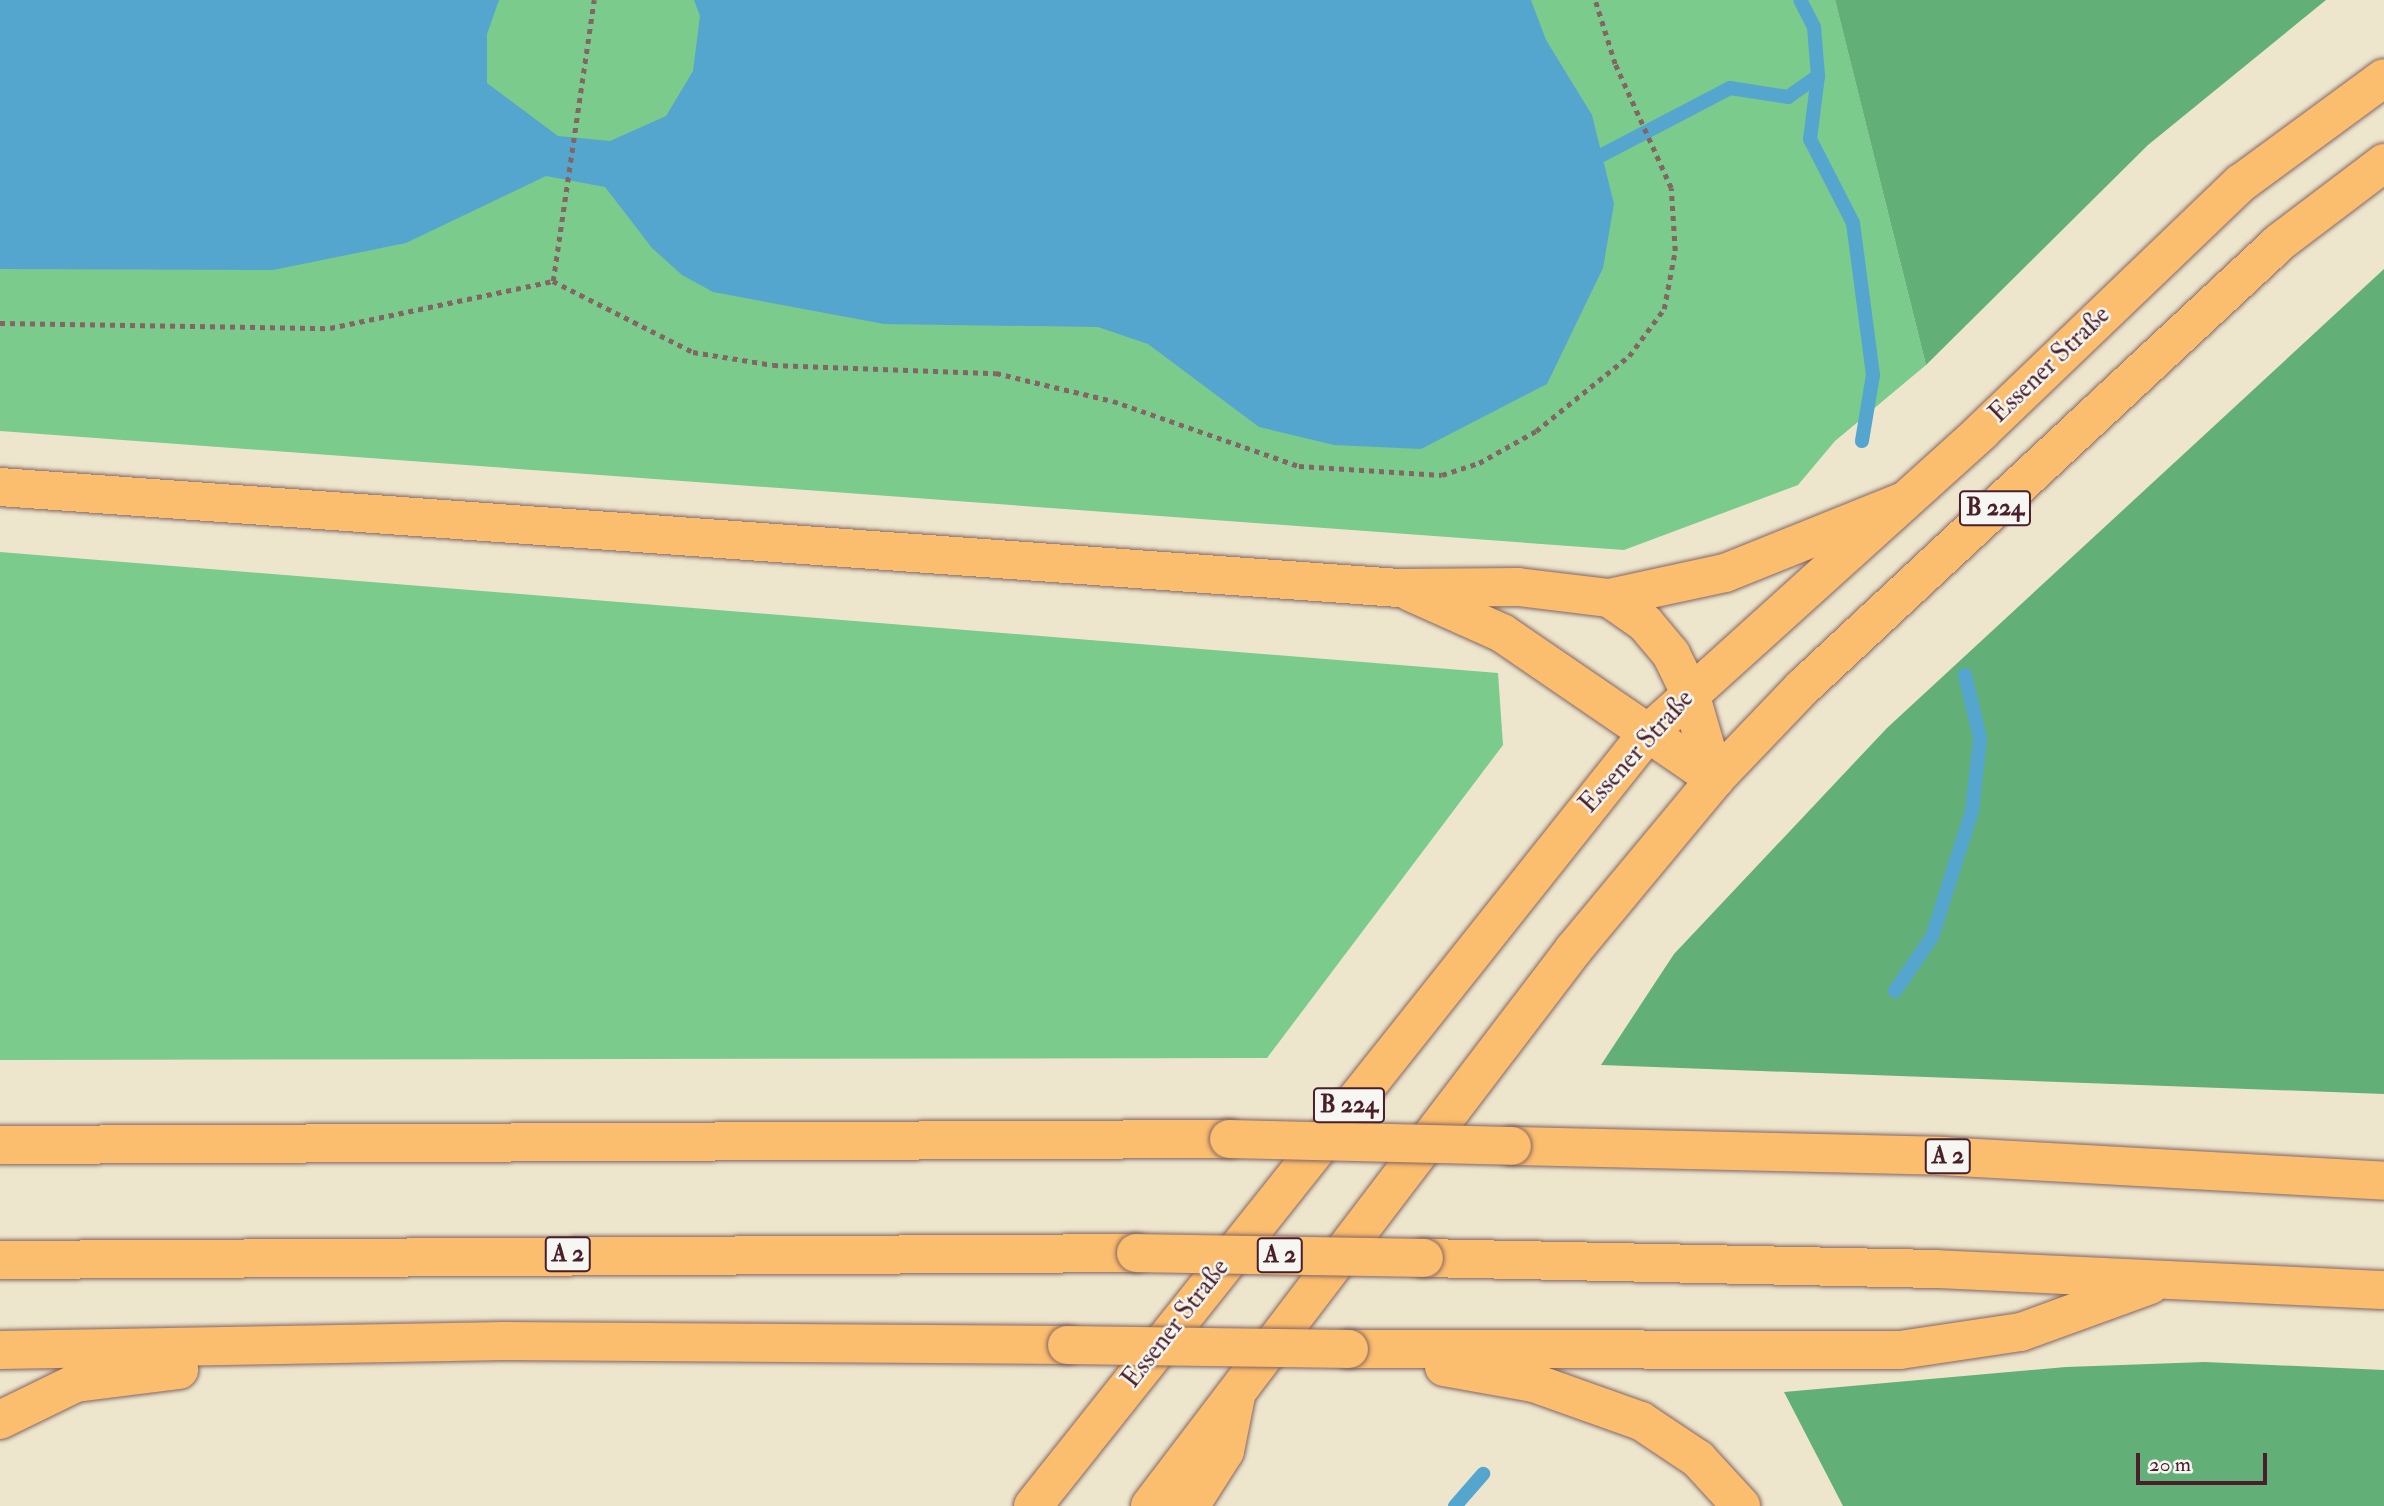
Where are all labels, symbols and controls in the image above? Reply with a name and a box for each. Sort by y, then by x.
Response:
street label: Essener Straße [1983,300,2117,430]
road number: B 224 [1958,488,2032,528]
street label: Essener Straße [1574,684,1700,820]
road number: B 224 [1312,1084,1386,1126]
road number: A 2 [1924,1136,1972,1176]
road number: A 2 [544,1234,592,1274]
road number: A 2 [1256,1234,1304,1275]
street label: Essener Straße [1116,1253,1236,1395]
scale bar [2139,1440,2270,1484]
text: 20 m [2149,1451,2191,1478]

